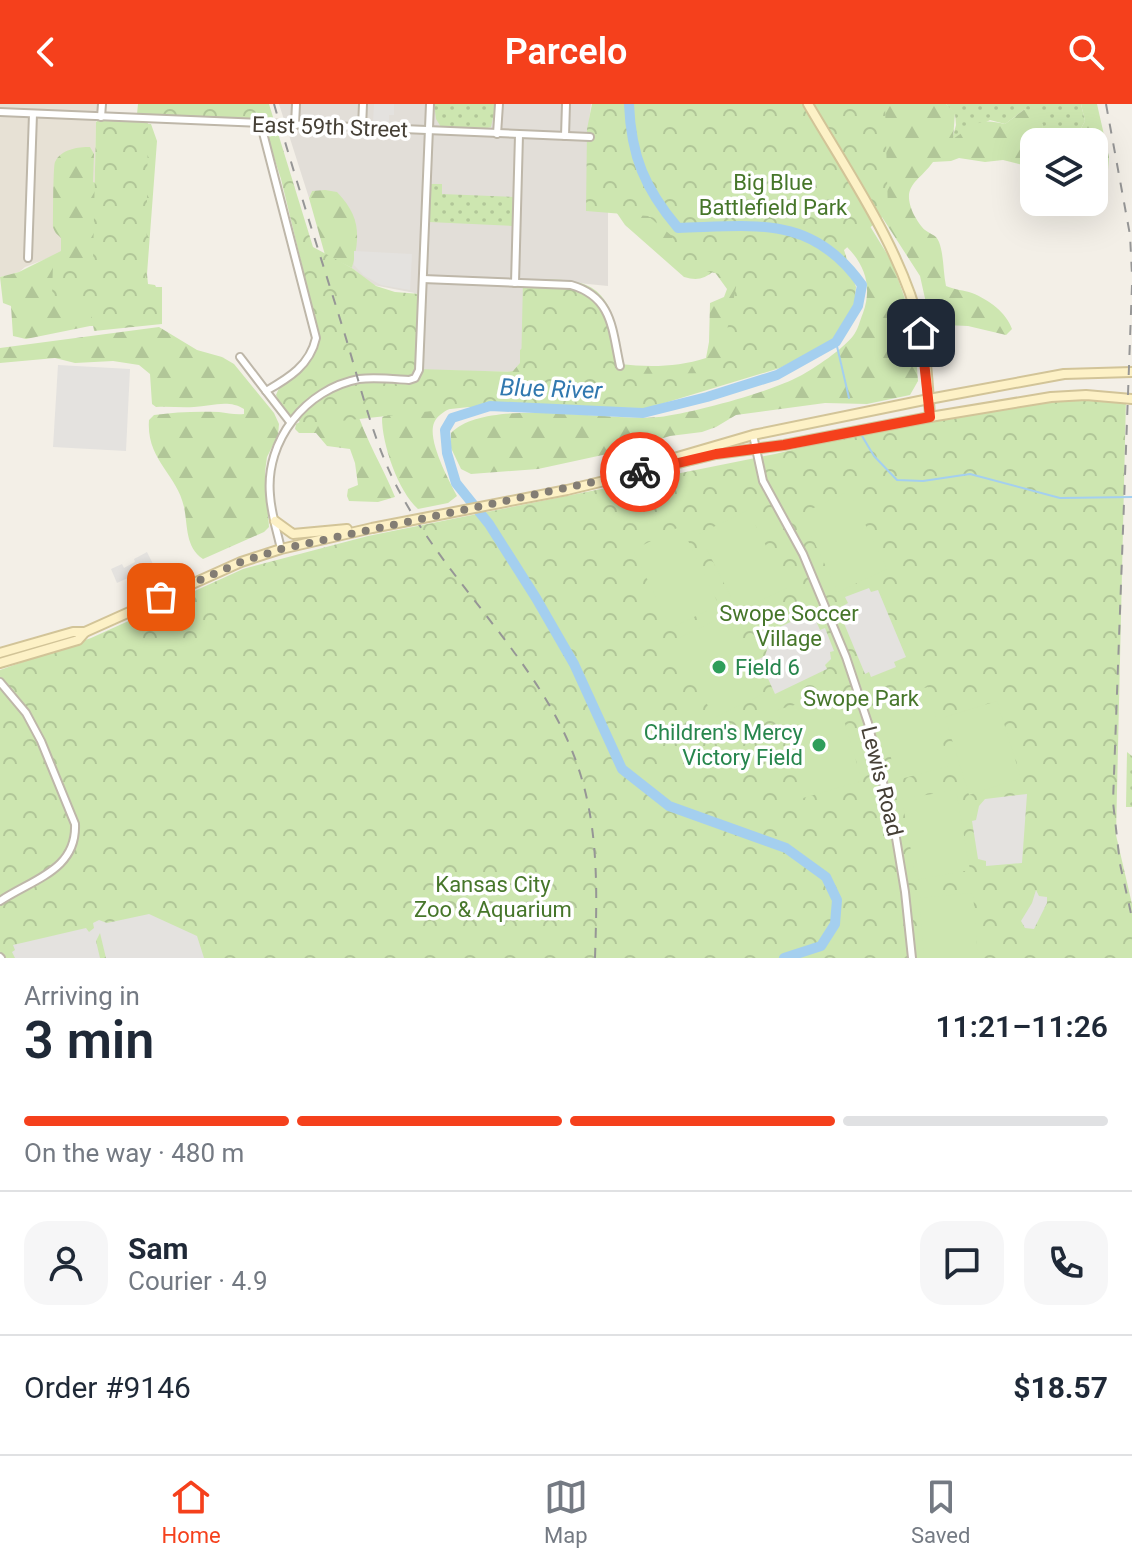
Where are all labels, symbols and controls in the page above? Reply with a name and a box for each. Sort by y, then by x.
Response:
icon: back [24,30,68,74]
icon: search [1064,30,1108,74]
text: Parcelo [505,31,627,73]
street label: East 59th Street [252,112,408,142]
map controls [1020,128,1108,216]
button: layers [1020,128,1108,216]
park label: Big Blue Battlefield Park [699,170,848,220]
pin [887,299,955,367]
icon: home [899,311,943,355]
water label: Blue River [499,373,604,405]
courier [600,432,680,512]
icon: bike [618,450,662,494]
pin [127,563,195,631]
icon: bag [139,575,183,619]
park label: Swope Soccer Village [719,601,859,651]
place label: Field 6 [735,655,800,680]
marker: Field 6 [710,658,728,676]
park label: Swope Park [803,686,920,711]
place label: Children's Mercy Victory Field [644,720,804,770]
street label: Lewis Road [856,723,908,839]
marker: Children's Mercy Victory Field [810,736,828,754]
park label: Kansas City Zoo & Aquarium [414,872,572,922]
text: Arriving in [24,981,140,1011]
text: 11:21–11:26 [935,1009,1108,1044]
text: 3 min [24,1010,154,1071]
text: On the way · 480 m [24,1138,244,1168]
button: person [24,1221,108,1305]
button: chat [920,1221,1004,1305]
button: phone [1024,1221,1108,1305]
text: Sam [128,1231,189,1266]
text: Courier · 4.9 [128,1266,268,1296]
text: Order #9146 [24,1370,191,1405]
text: $18.57 [1013,1370,1108,1405]
tab: Home [162,1475,221,1548]
tab: Map [544,1475,588,1548]
tab: Saved [911,1475,970,1548]

